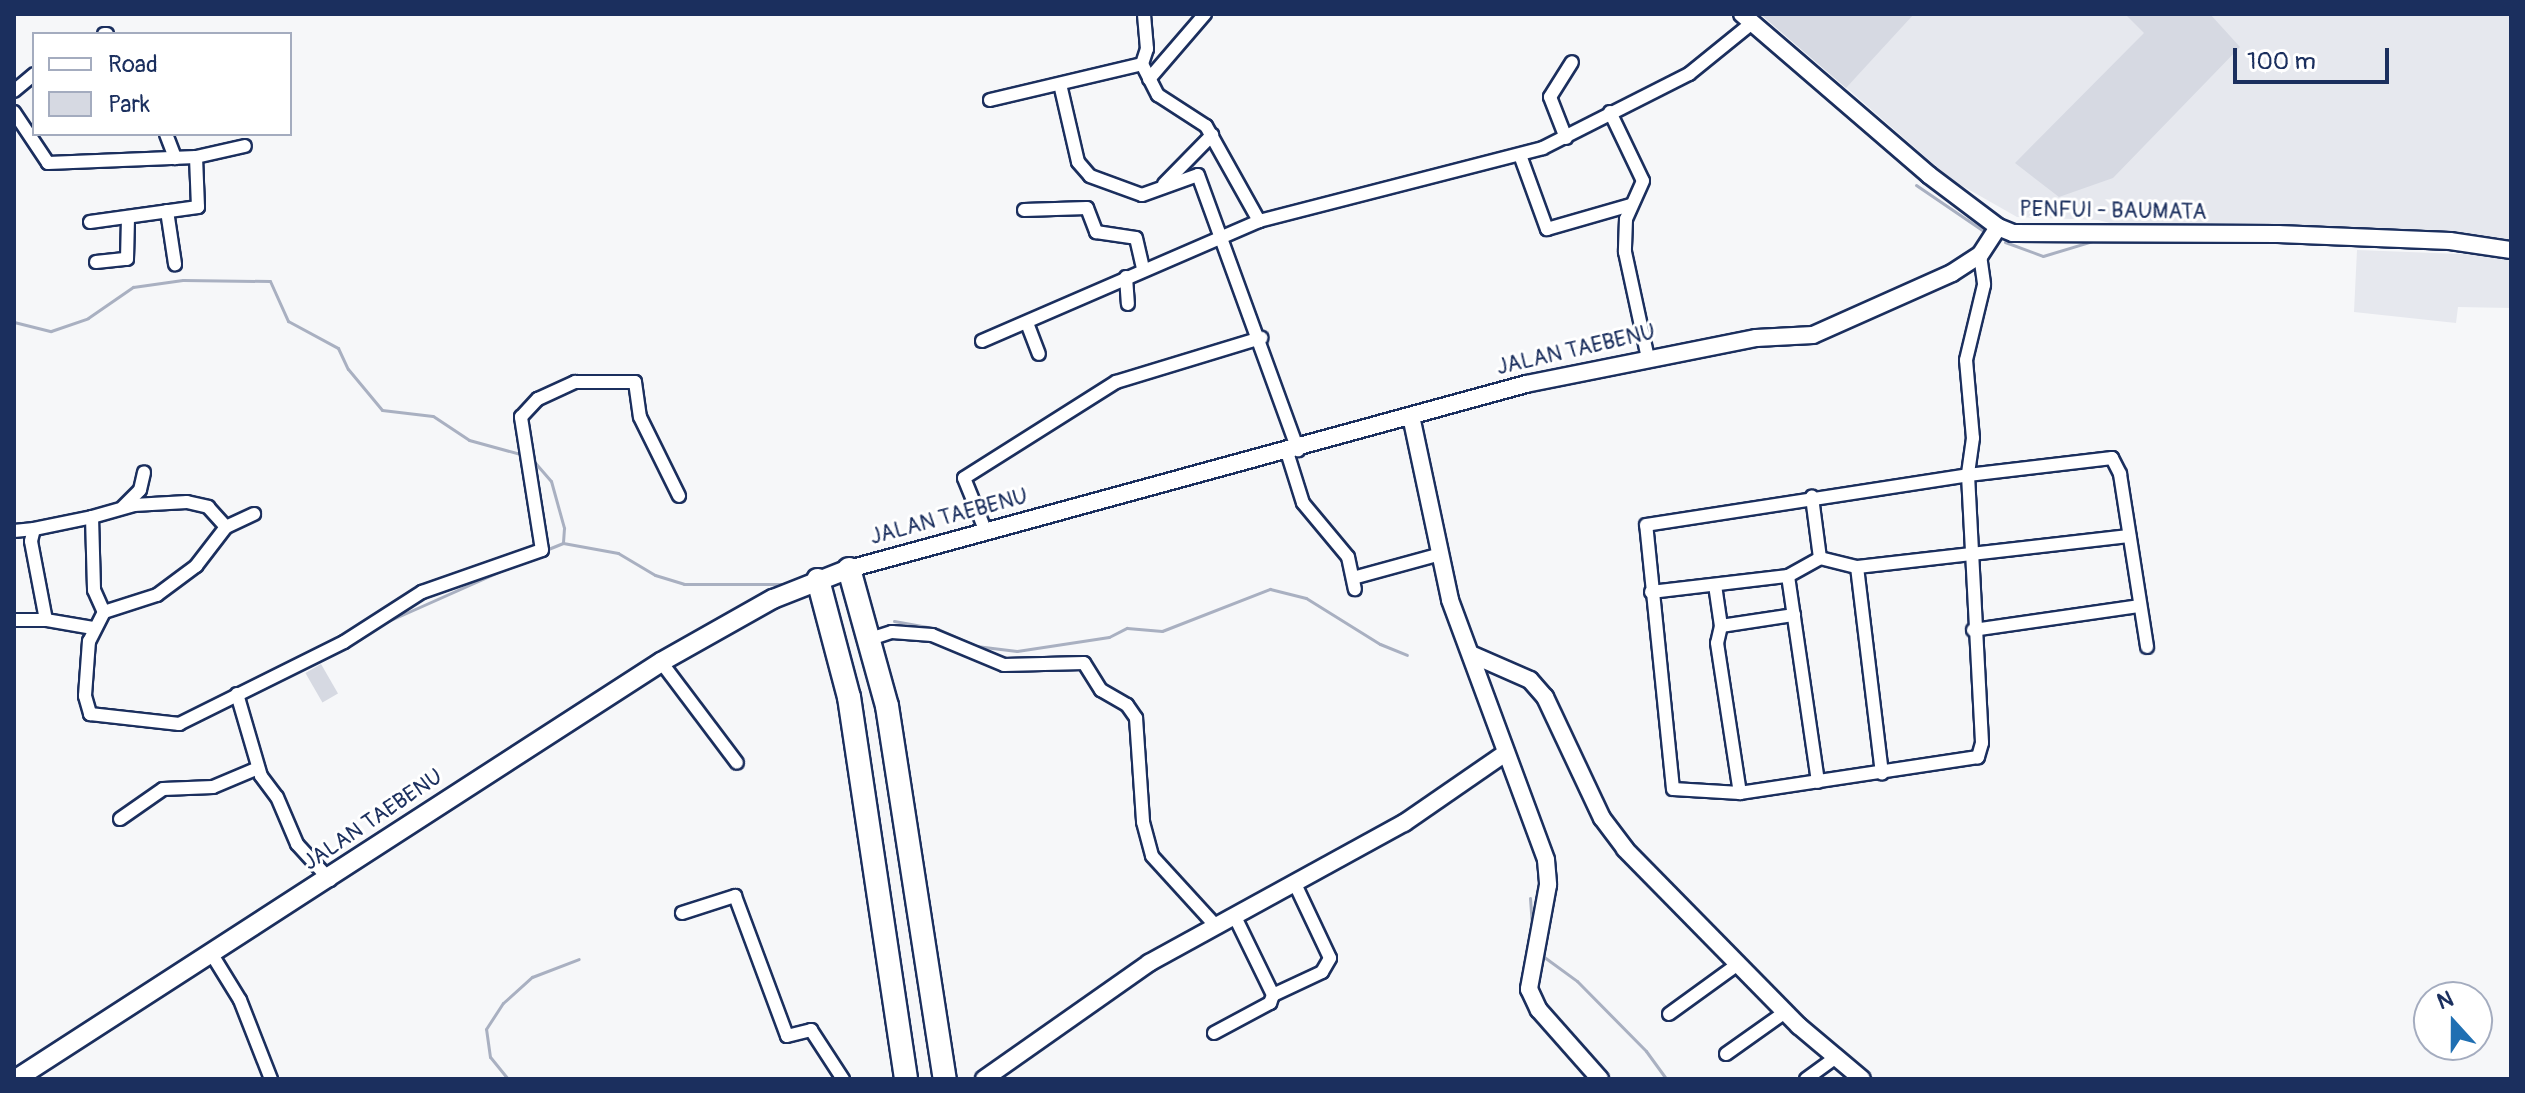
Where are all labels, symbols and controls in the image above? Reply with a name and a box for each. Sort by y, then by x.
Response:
legend [32,32,292,136]
scale bar [2237,32,2393,82]
text: 100 m [2247,47,2316,76]
text: Road [108,50,158,79]
text: Park [108,90,150,119]
street label: PENFUI - BAUMATA [2019,196,2207,226]
street label: JALAN TAEBENU [1494,319,1658,381]
street label: JALAN TAEBENU [867,483,1031,551]
street label: JALAN TAEBENU [298,764,448,876]
north arrow [2413,981,2493,1061]
text: N [2433,985,2457,1016]

